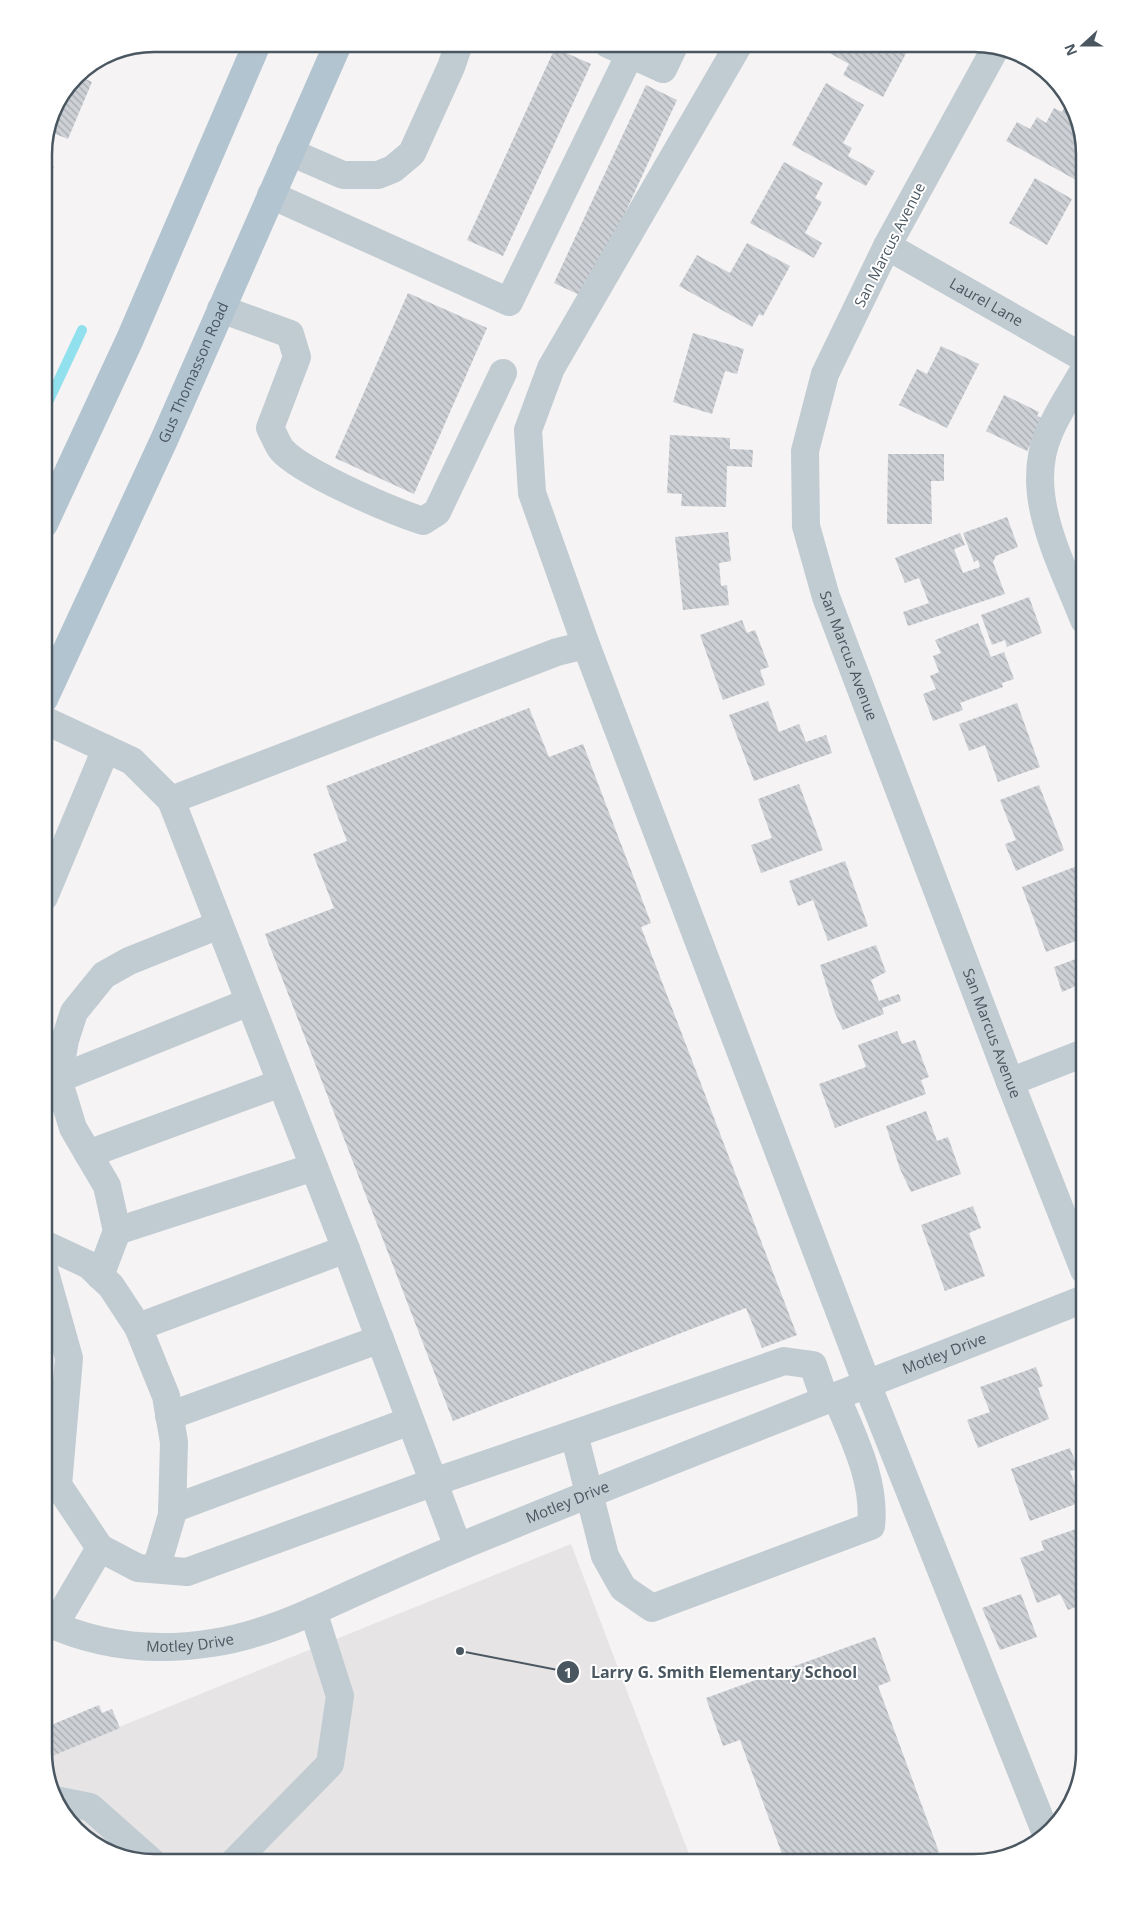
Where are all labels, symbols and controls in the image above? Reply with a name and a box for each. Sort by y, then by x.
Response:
north arrow [1058,20,1108,70]
text: N [1059,41,1081,59]
street label: San Marcus Avenue [849,179,929,310]
street label: Laurel Lane [946,273,1027,330]
street label: Gus Thomasson Road [153,299,232,446]
street label: San Marcus Avenue [816,588,883,723]
street label: San Marcus Avenue [959,965,1026,1101]
street label: Motley Drive [899,1327,989,1378]
street label: Motley Drive [523,1476,612,1528]
street label: Motley Drive [146,1628,236,1656]
callout: Larry G. Smith Elementary School [556,1657,867,1688]
text: Larry G. Smith Elementary School [591,1661,857,1683]
text: 1 [564,1662,572,1682]

